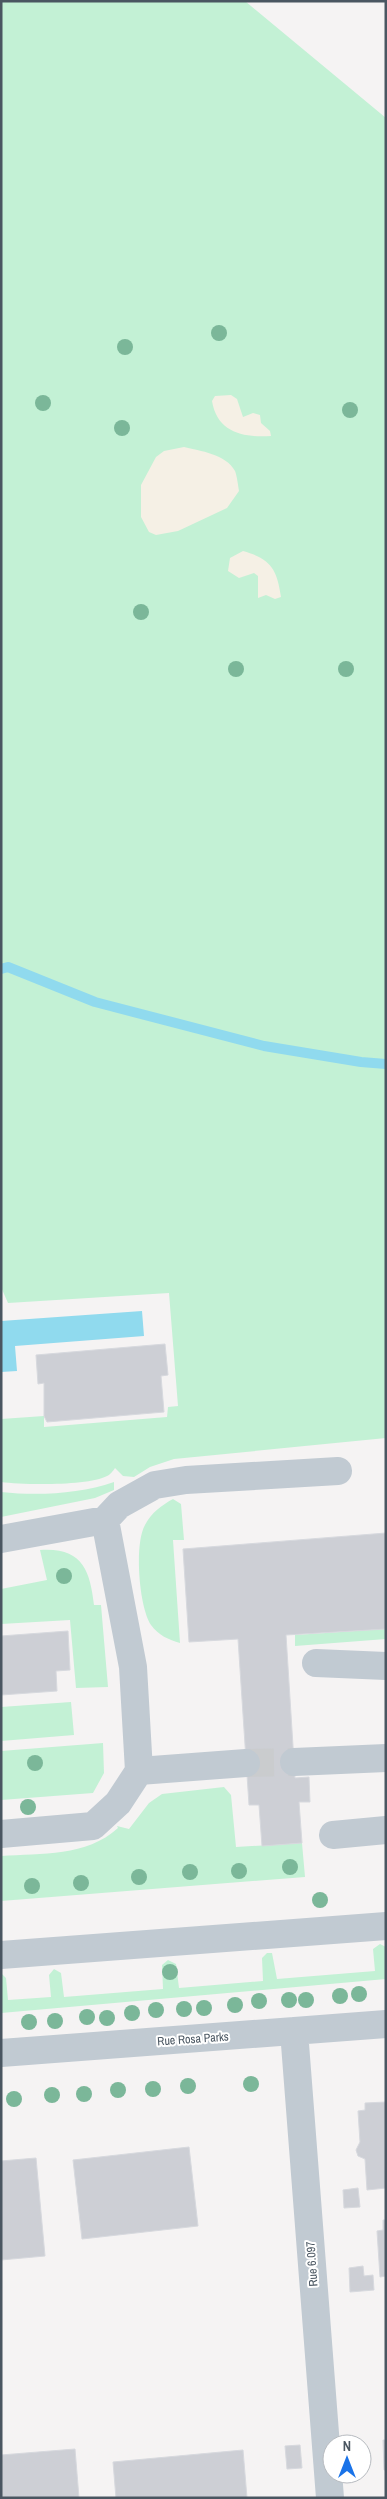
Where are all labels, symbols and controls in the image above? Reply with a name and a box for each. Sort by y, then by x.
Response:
street label: Rue Rosa Parks [157,2029,229,2049]
street label: Rue 6.097 [302,2240,322,2287]
north arrow [322,2434,372,2484]
text: N [343,2437,351,2455]

